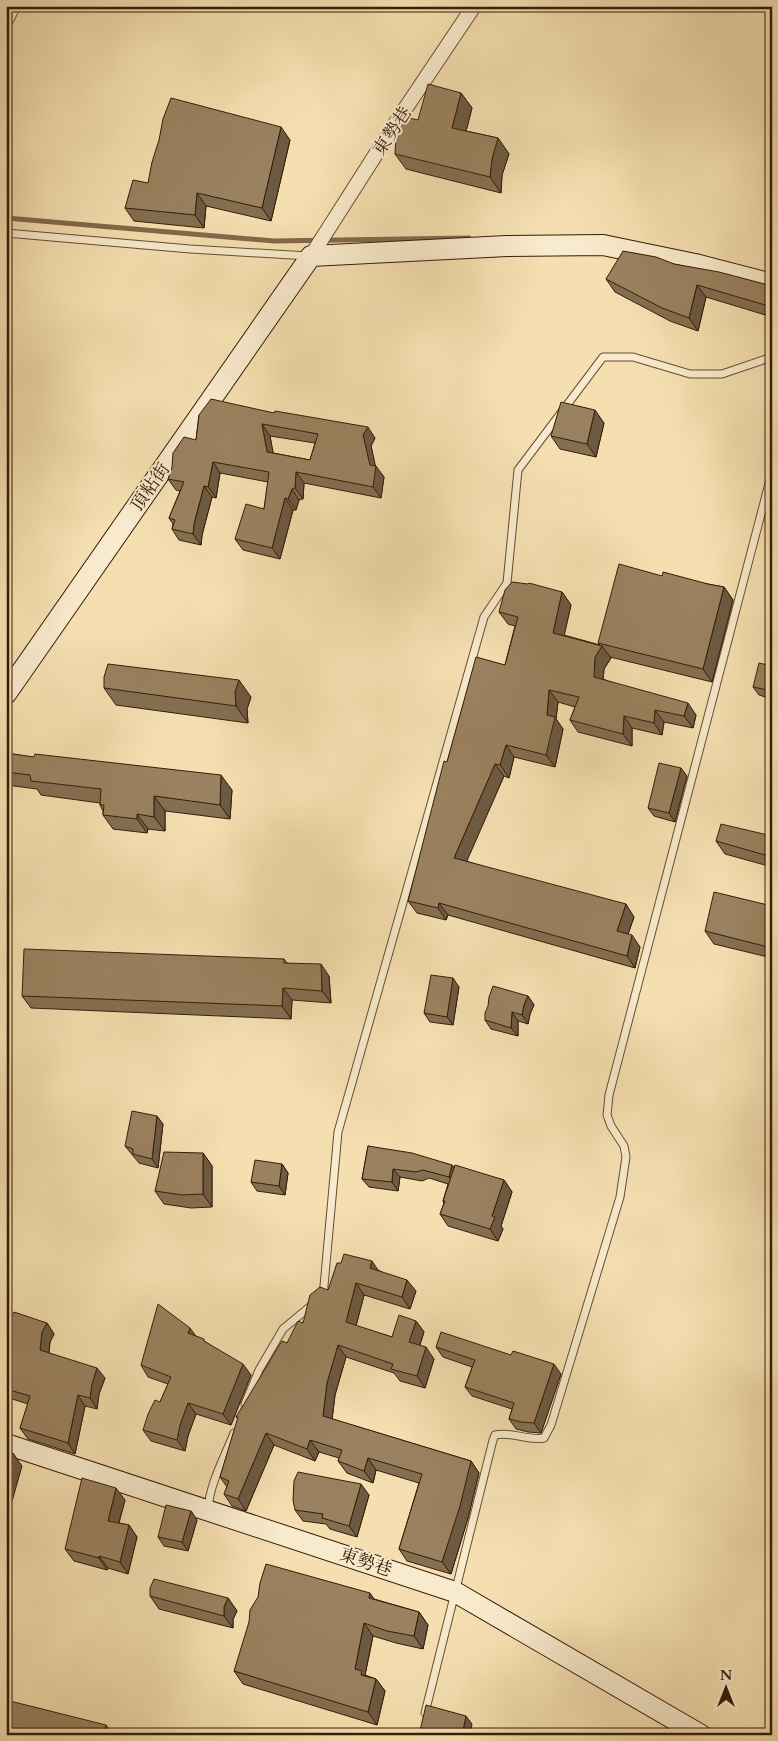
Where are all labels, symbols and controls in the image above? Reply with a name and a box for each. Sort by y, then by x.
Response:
street label: 東勢巷 [367,102,418,161]
street label: 頂粘街 [125,458,176,517]
street label: 東勢巷 [336,1542,395,1583]
north arrow [700,1664,750,1714]
text: N [720,1666,732,1685]

